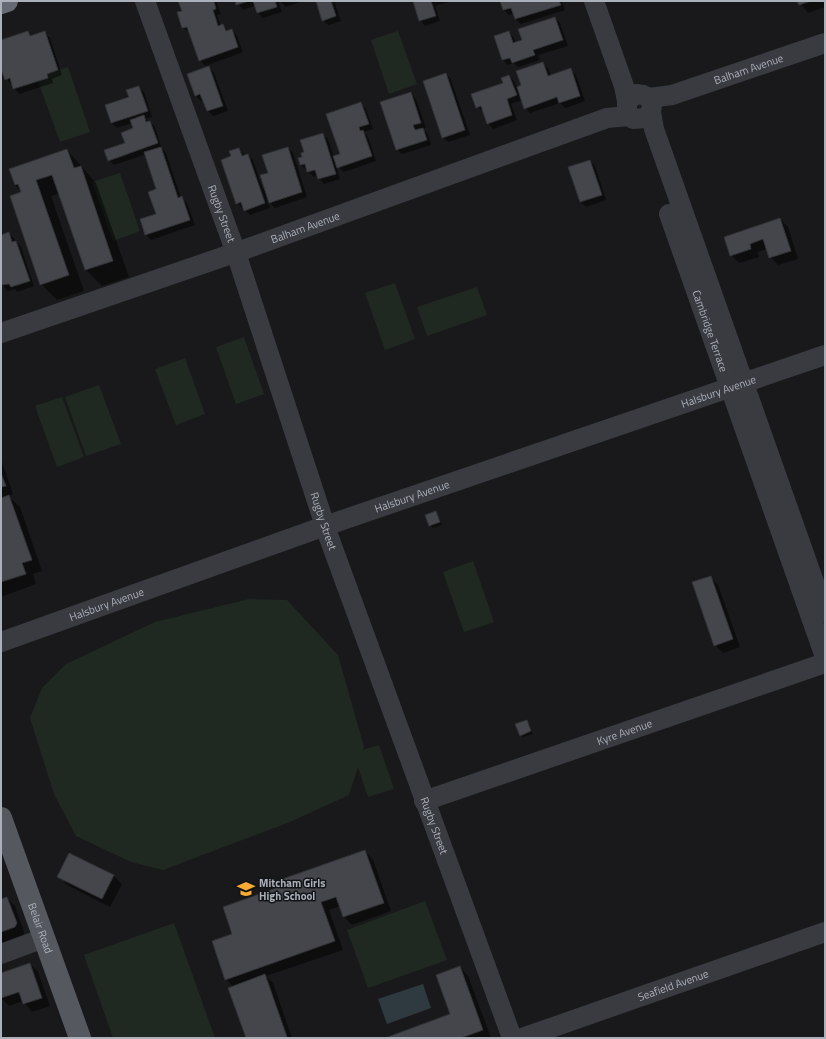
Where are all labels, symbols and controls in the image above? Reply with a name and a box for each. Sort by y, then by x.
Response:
street label: Balham Avenue [712,50,786,88]
street label: Rugby Street [204,183,240,245]
street label: Balham Avenue [268,207,342,247]
street label: Cambridge Terrace [688,288,732,375]
street label: Halsbury Avenue [679,371,759,412]
street label: Halsbury Avenue [372,476,452,517]
street label: Rugby Street [307,490,341,552]
street label: Halsbury Avenue [67,583,146,625]
street label: Kyre Avenue [595,715,655,749]
street label: Rugby Street [416,795,452,857]
place label: Mitcham Girls High School [259,875,325,904]
school or university icon: Mitcham Girls High School [236,879,256,899]
street label: Belair Road [24,901,57,956]
street label: Seafield Avenue [635,965,711,1005]

